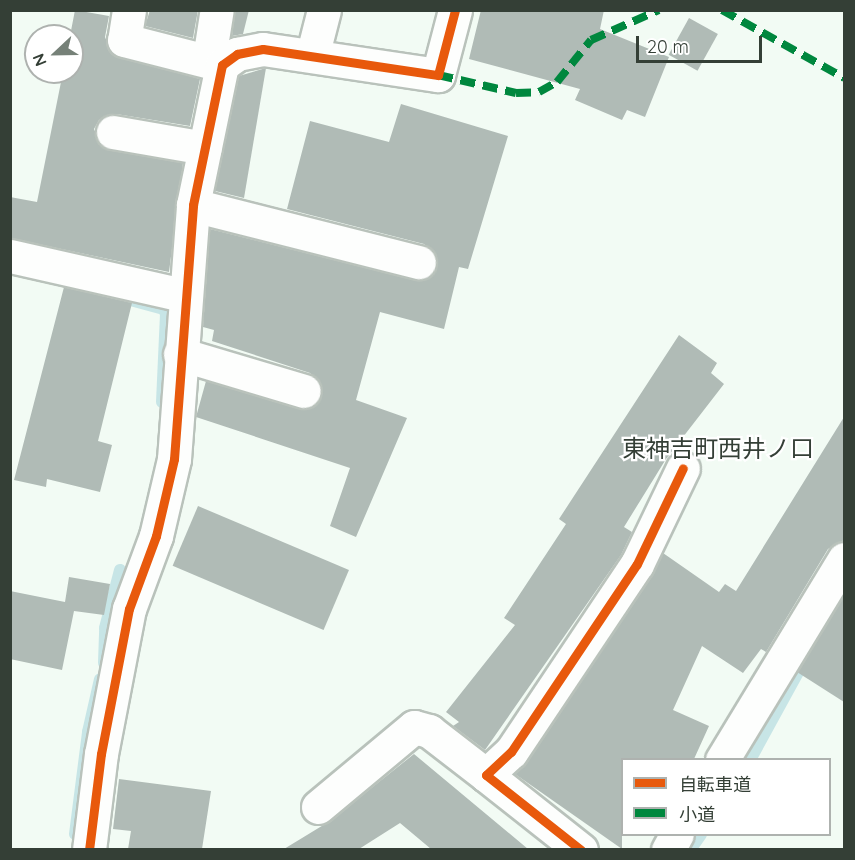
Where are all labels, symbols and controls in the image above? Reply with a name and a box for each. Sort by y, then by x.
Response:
north arrow [24,24,84,84]
scale bar [639,24,765,62]
text: 20 m [647,35,689,58]
text: N [28,51,51,69]
district label: 東神吉町西井ノ口 [622,435,814,463]
legend [621,758,831,836]
text: 自転車道 [679,773,751,796]
text: 小道 [679,803,715,826]

